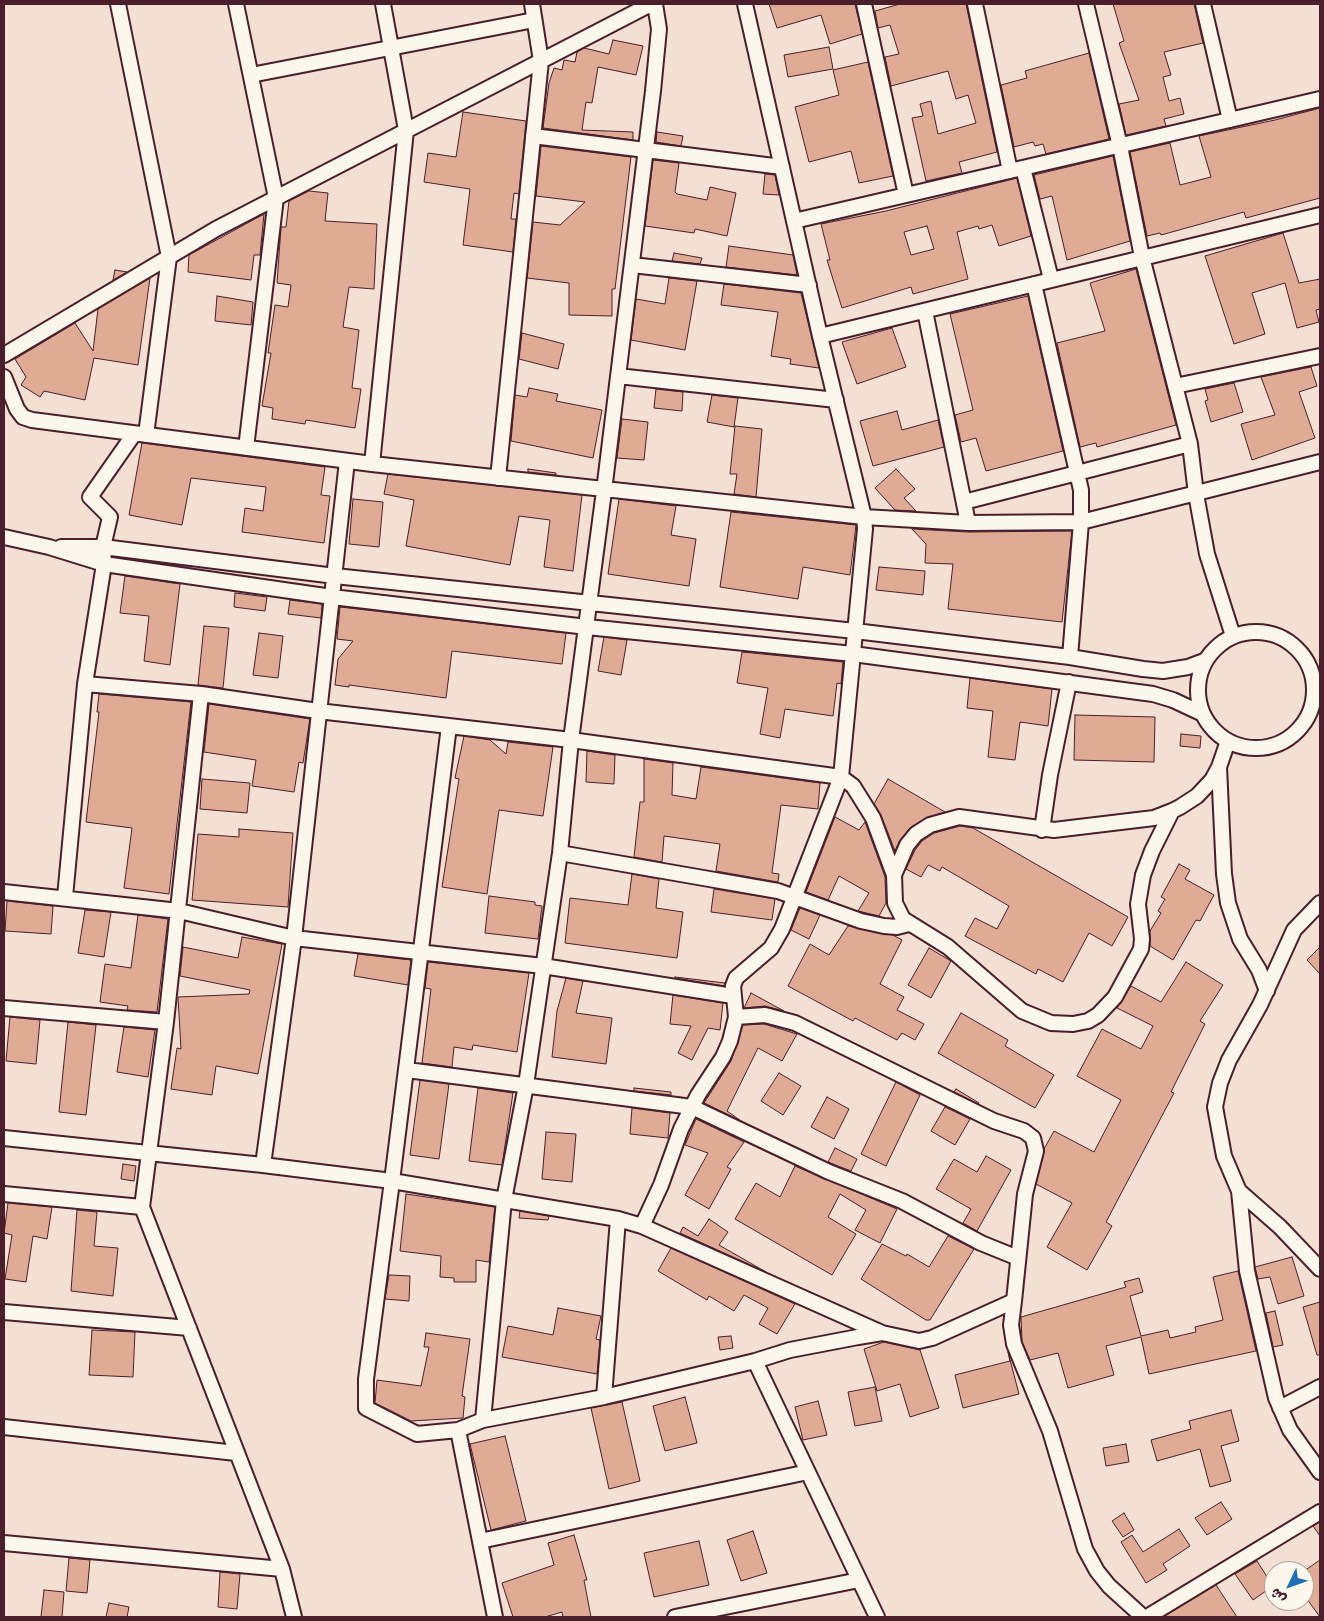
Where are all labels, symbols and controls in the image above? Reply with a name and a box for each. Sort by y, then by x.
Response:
north arrow [1264,1561,1314,1611]
text: ش [1265,1582,1292,1608]

